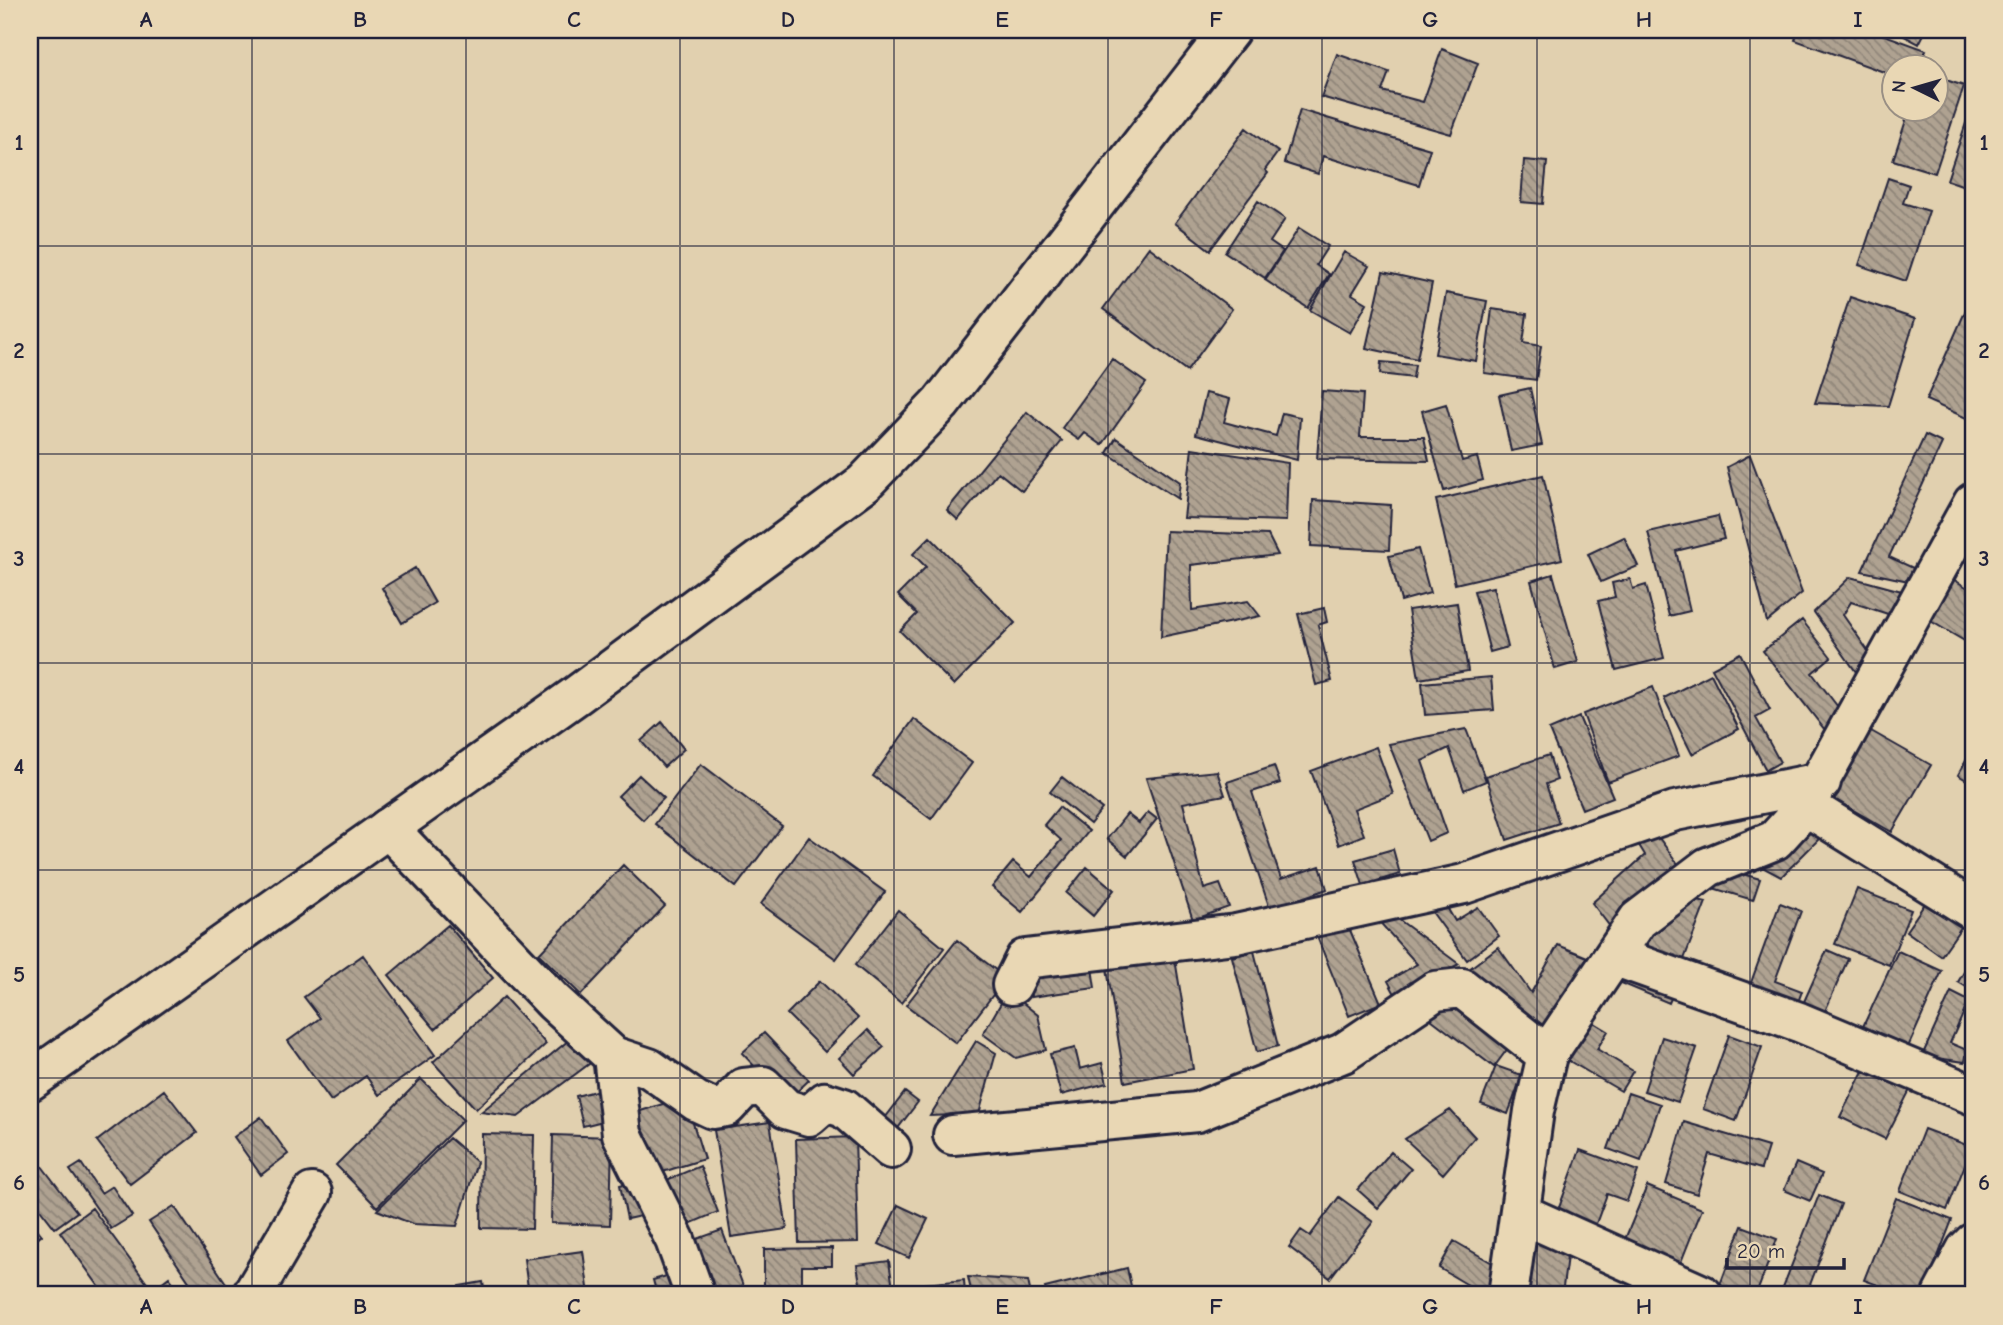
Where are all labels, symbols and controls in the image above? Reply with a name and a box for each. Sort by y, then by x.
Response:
text: A [140,6,153,33]
text: B [353,6,367,33]
text: C [567,6,581,33]
text: D [781,6,795,33]
text: E [995,6,1009,33]
text: F [1209,6,1223,33]
text: G [1422,6,1438,33]
text: H [1636,6,1652,33]
text: I [1853,6,1863,33]
north arrow [1881,52,1951,122]
text: N [1888,79,1911,94]
text: 1 [14,129,24,156]
text: 1 [1979,129,1989,156]
text: 2 [13,337,25,364]
text: 2 [1978,337,1990,364]
text: 3 [13,545,25,572]
text: 3 [1978,545,1990,572]
text: 4 [14,753,25,780]
text: 4 [1979,753,1990,780]
text: 5 [13,961,25,988]
text: 5 [1978,961,1990,988]
text: 6 [13,1169,25,1196]
text: 6 [1978,1169,1990,1196]
scale bar [1727,1227,1844,1271]
text: 20 m [1737,1239,1785,1263]
text: A [140,1293,153,1320]
text: B [353,1293,367,1320]
text: C [567,1293,581,1320]
text: D [781,1293,795,1320]
text: E [995,1293,1009,1320]
text: F [1209,1293,1223,1320]
text: G [1422,1293,1438,1320]
text: H [1636,1293,1652,1320]
text: I [1853,1293,1863,1320]

